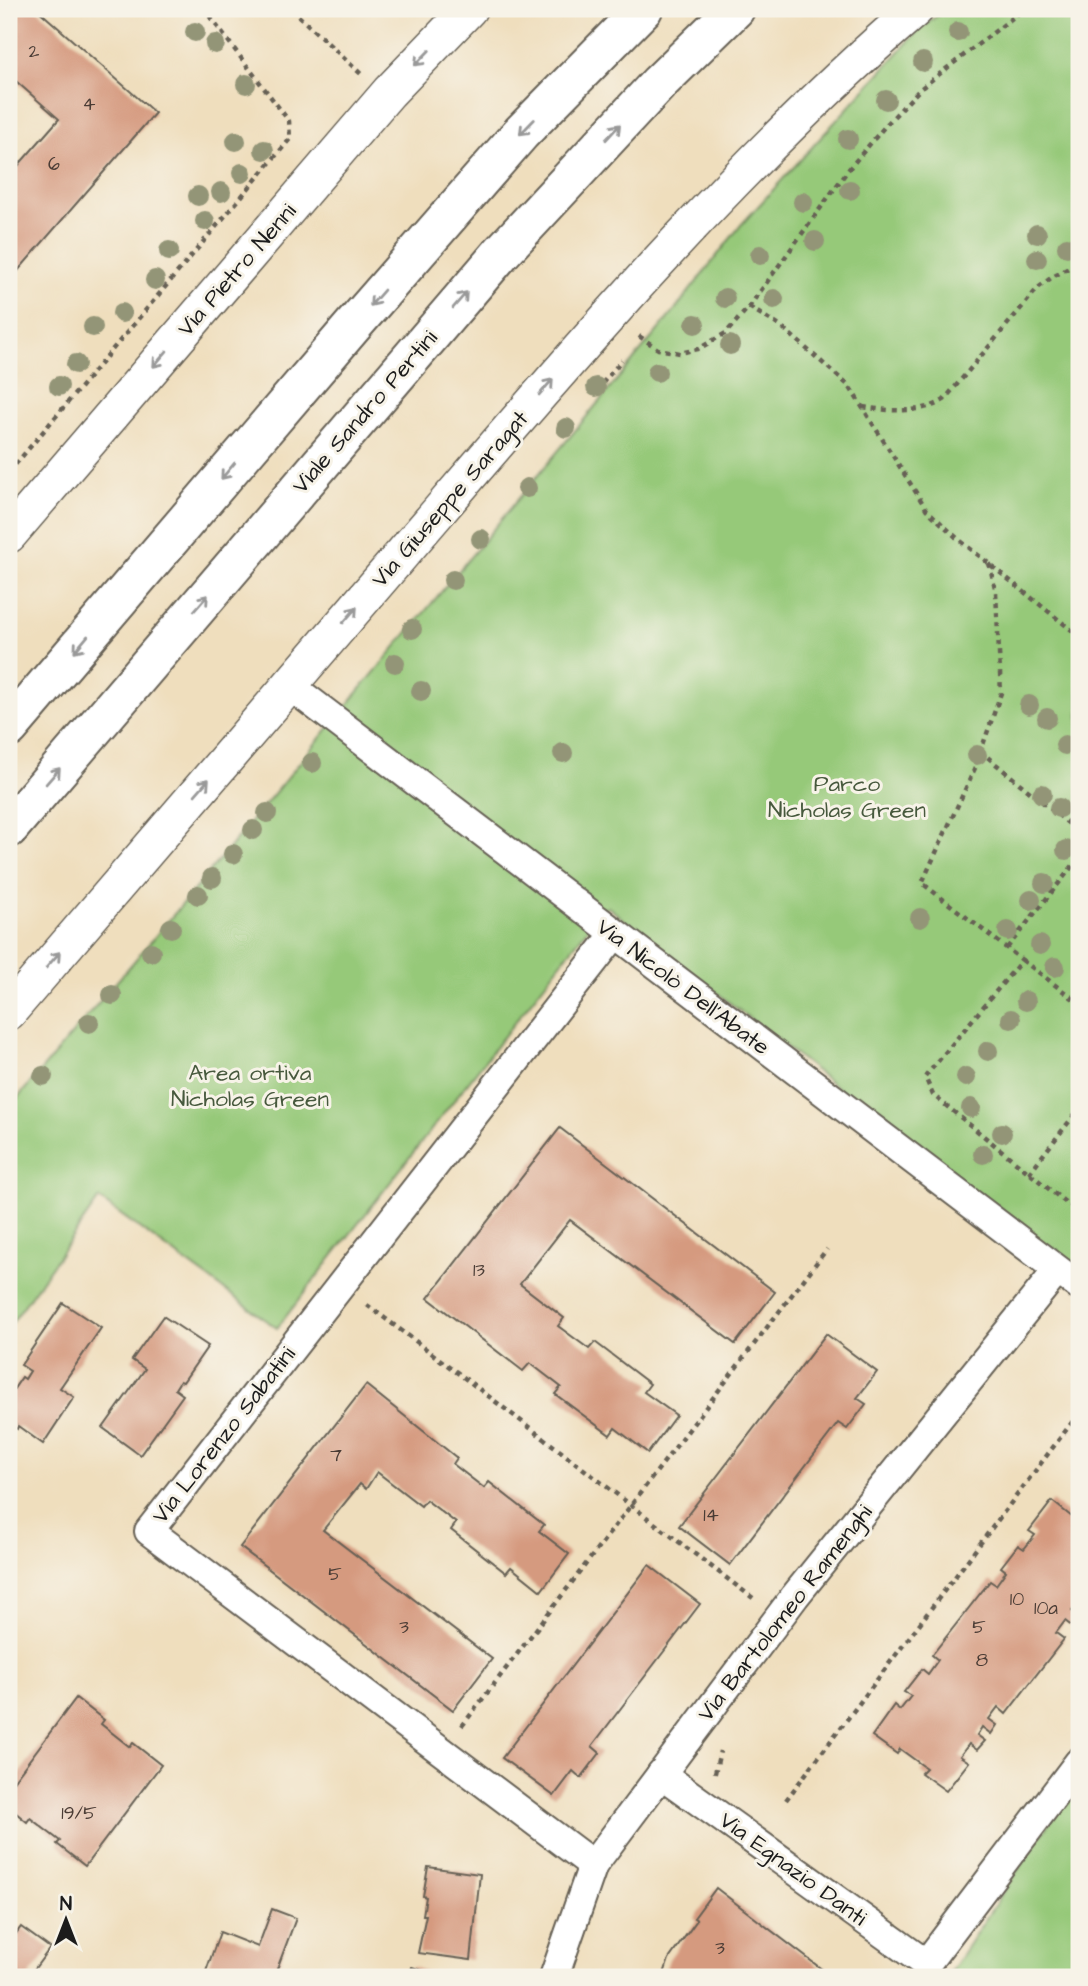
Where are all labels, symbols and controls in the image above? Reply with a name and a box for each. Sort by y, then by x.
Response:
house number: 2 [29,38,40,65]
one-way arrow [413,49,430,66]
house number: 4 [83,91,96,118]
one-way arrow [518,119,535,136]
one-way arrow [605,123,621,141]
house number: 6 [48,151,60,178]
street label: Via Pietro Nenni [170,196,304,343]
one-way arrow [368,289,385,306]
one-way arrow [452,291,468,309]
street label: Viale Sandro Pertini [285,323,445,501]
one-way arrow [152,350,168,368]
one-way arrow [538,378,554,396]
street label: Via Giuseppe Saragat [364,403,537,595]
one-way arrow [220,462,236,480]
one-way arrow [193,595,209,613]
one-way arrow [342,606,358,624]
one-way arrow [73,635,89,653]
one-way arrow [45,768,61,786]
park label: Parco Nicholas Green [768,768,926,826]
one-way arrow [194,779,209,797]
street label: Via Nicolò Dell'Abate [590,911,776,1063]
one-way arrow [45,951,61,969]
park label: Area ortiva Nicholas Green [171,1057,329,1115]
house number: 13 [473,1257,485,1284]
street label: Via Lorenzo Sabatini [145,1339,304,1530]
house number: 7 [330,1442,342,1469]
street label: Via Bartolomeo Ramenghi [690,1497,881,1729]
house number: 14 [703,1502,719,1529]
house number: 5 [328,1561,342,1588]
house number: 10 [1010,1586,1024,1613]
house number: 10a [1034,1595,1058,1622]
house number: 3 [399,1614,409,1641]
house number: 5 [972,1614,986,1641]
house number: 8 [976,1647,988,1674]
house number: 19/5 [61,1800,97,1827]
street label: Via Egnazio Danti [712,1805,874,1935]
north arrow [32,1884,102,1954]
text: N [60,1891,72,1918]
house number: 3 [715,1935,725,1962]

